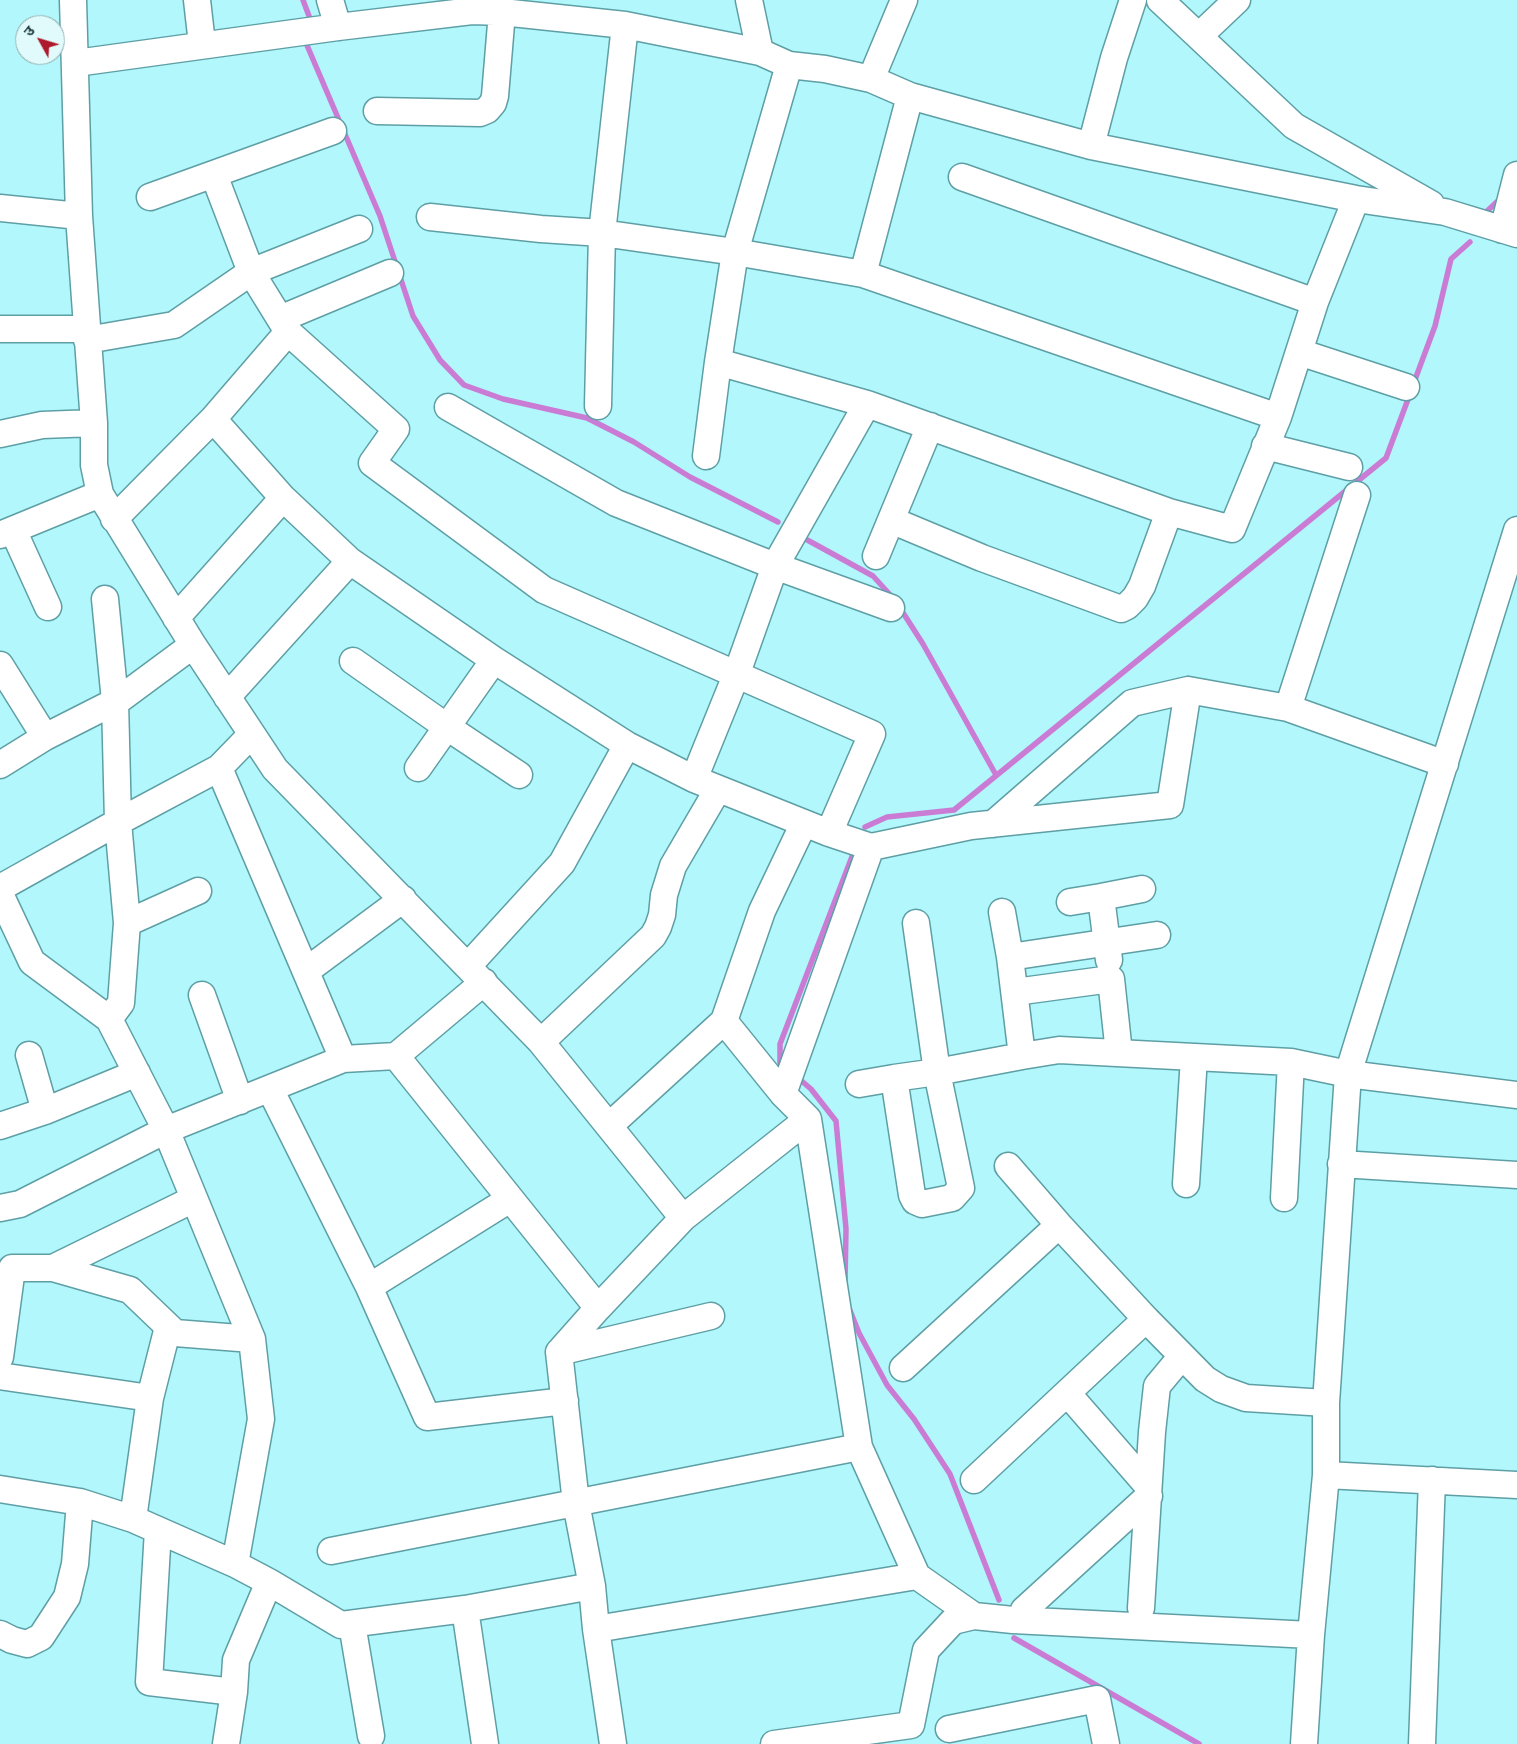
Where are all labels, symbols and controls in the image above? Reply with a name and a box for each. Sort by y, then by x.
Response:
north arrow [15,15,65,65]
text: उ [19,22,39,40]

